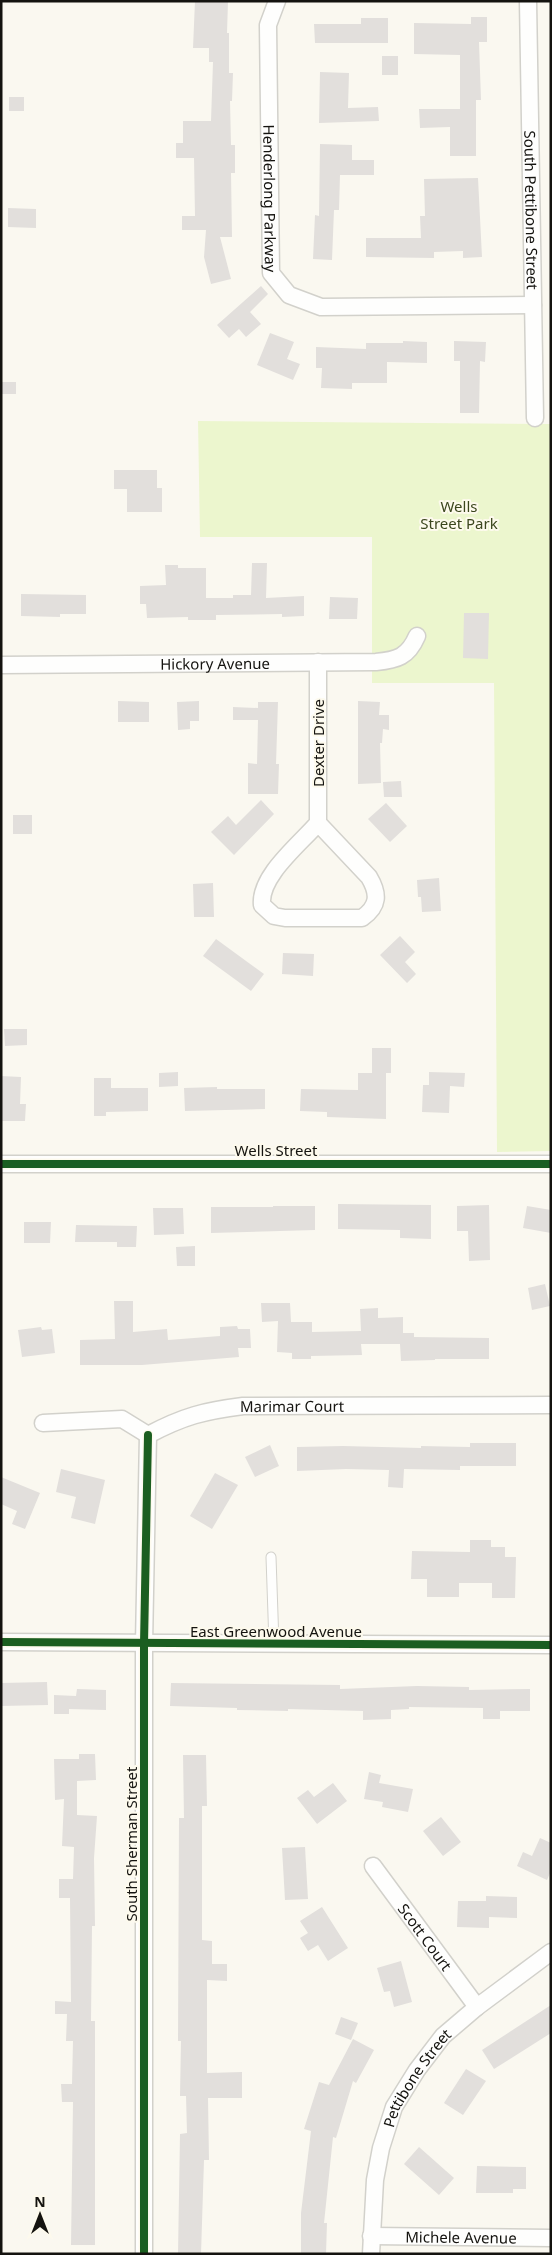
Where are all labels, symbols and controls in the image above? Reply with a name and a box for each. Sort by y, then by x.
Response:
street label: Henderlong Parkway [259,124,281,273]
street label: South Pettibone Street [520,130,543,290]
park label: Wells Street Park [420,496,498,533]
street label: Hickory Avenue [160,653,270,674]
street label: Dexter Drive [308,699,328,787]
street label: Wells Street [235,1140,318,1160]
street label: Marimar Court [240,1396,345,1416]
street label: East Greenwood Avenue [190,1621,362,1641]
street label: South Sherman Street [121,1766,141,1921]
street label: Scott Court [394,1899,457,1975]
street label: Pettibone Street [378,2023,455,2130]
north arrow [15,2190,65,2240]
text: N [34,2192,46,2211]
street label: Michele Avenue [405,2226,517,2248]

